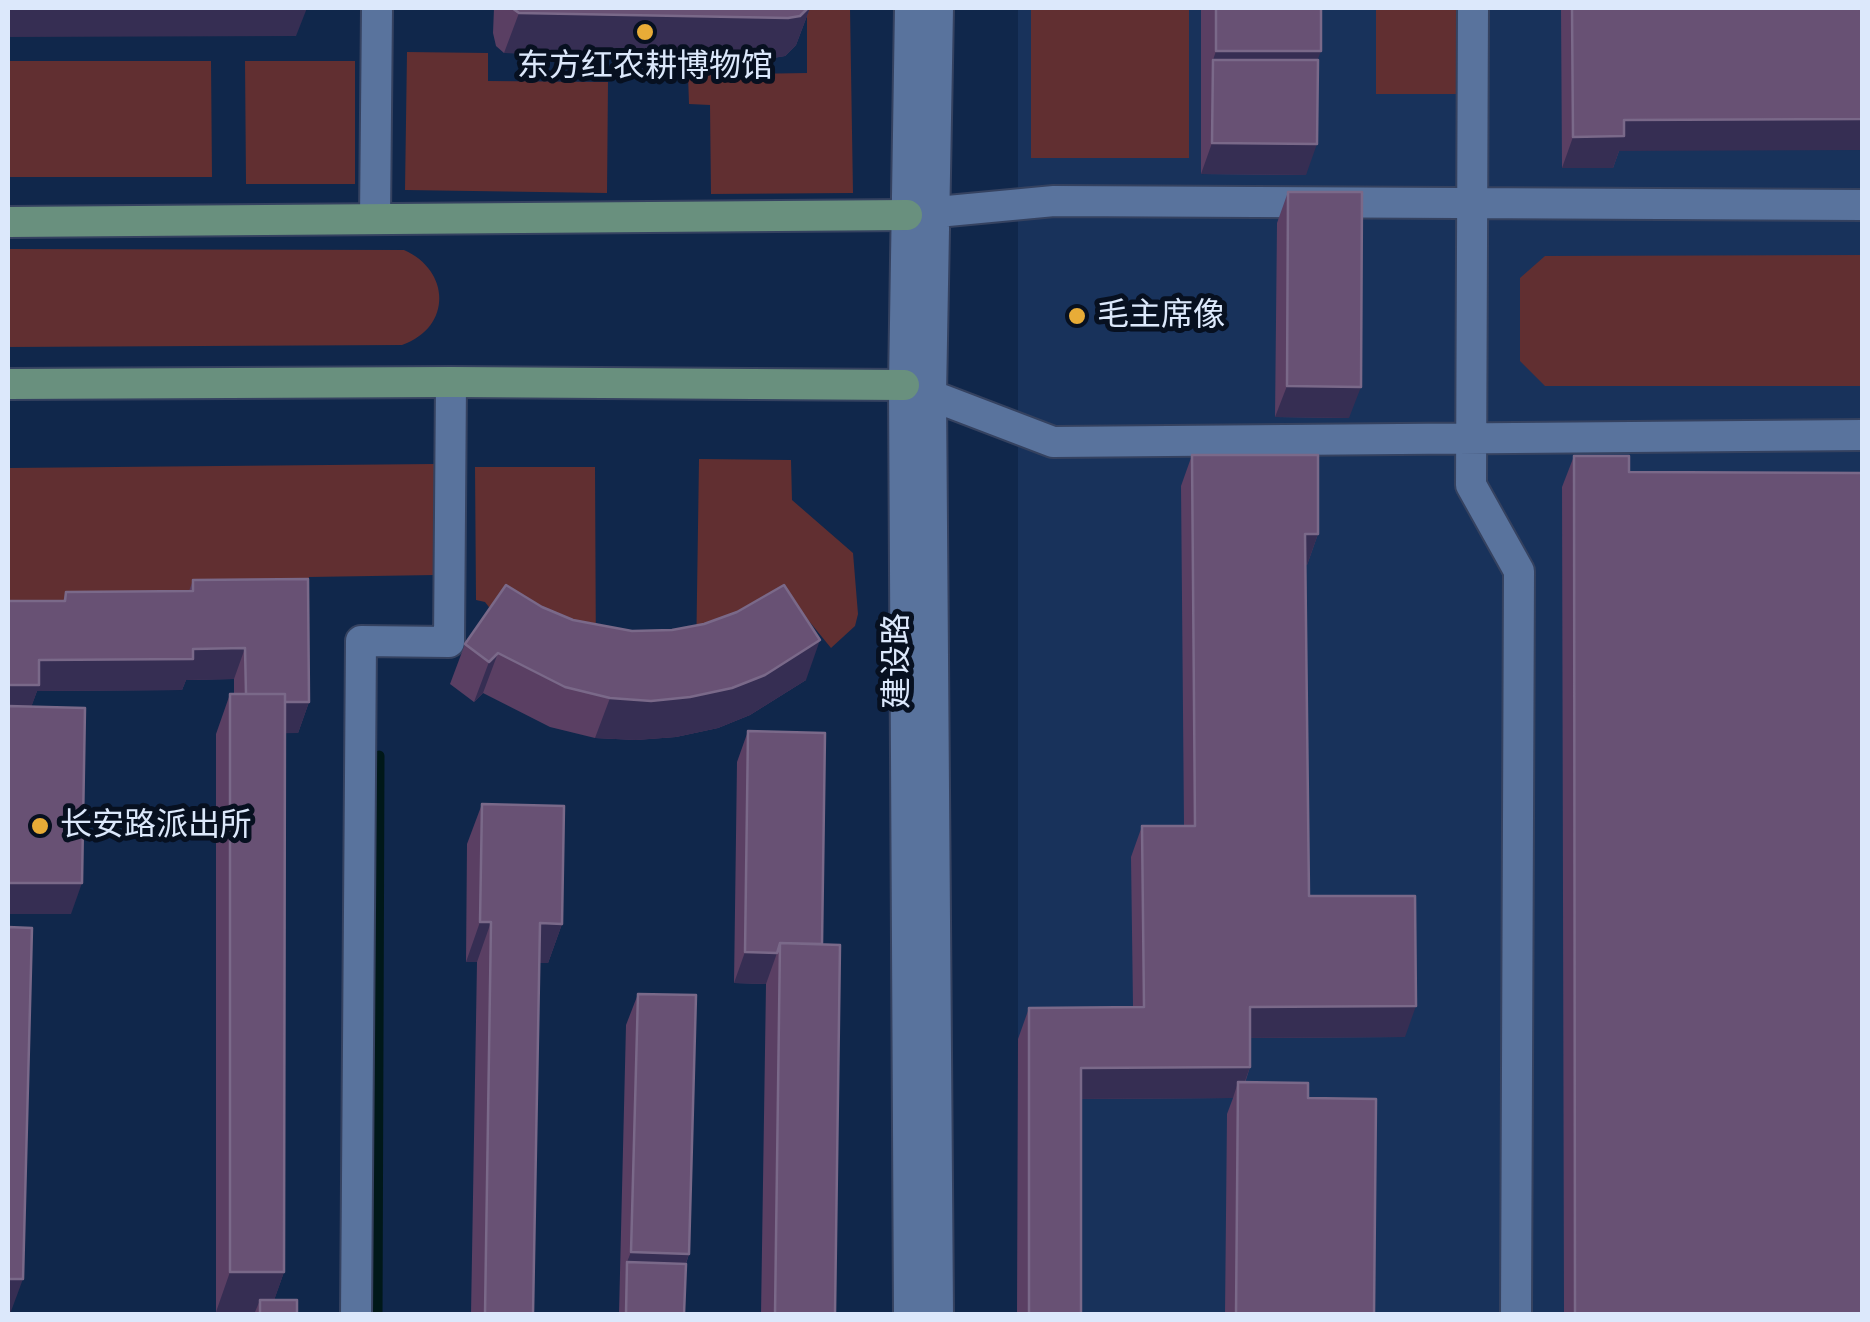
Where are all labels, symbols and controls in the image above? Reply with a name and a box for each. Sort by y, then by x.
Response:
marker: 东方红农耕博物馆 [634,21,656,43]
place label: 东方红农耕博物馆 [517,48,773,86]
place label: 毛主席像 [1097,297,1225,335]
marker: 毛主席像 [1066,305,1088,327]
street label: 建设路 [879,613,917,709]
place label: 长安路派出所 [60,807,252,845]
marker: 长安路派出所 [29,815,51,837]

